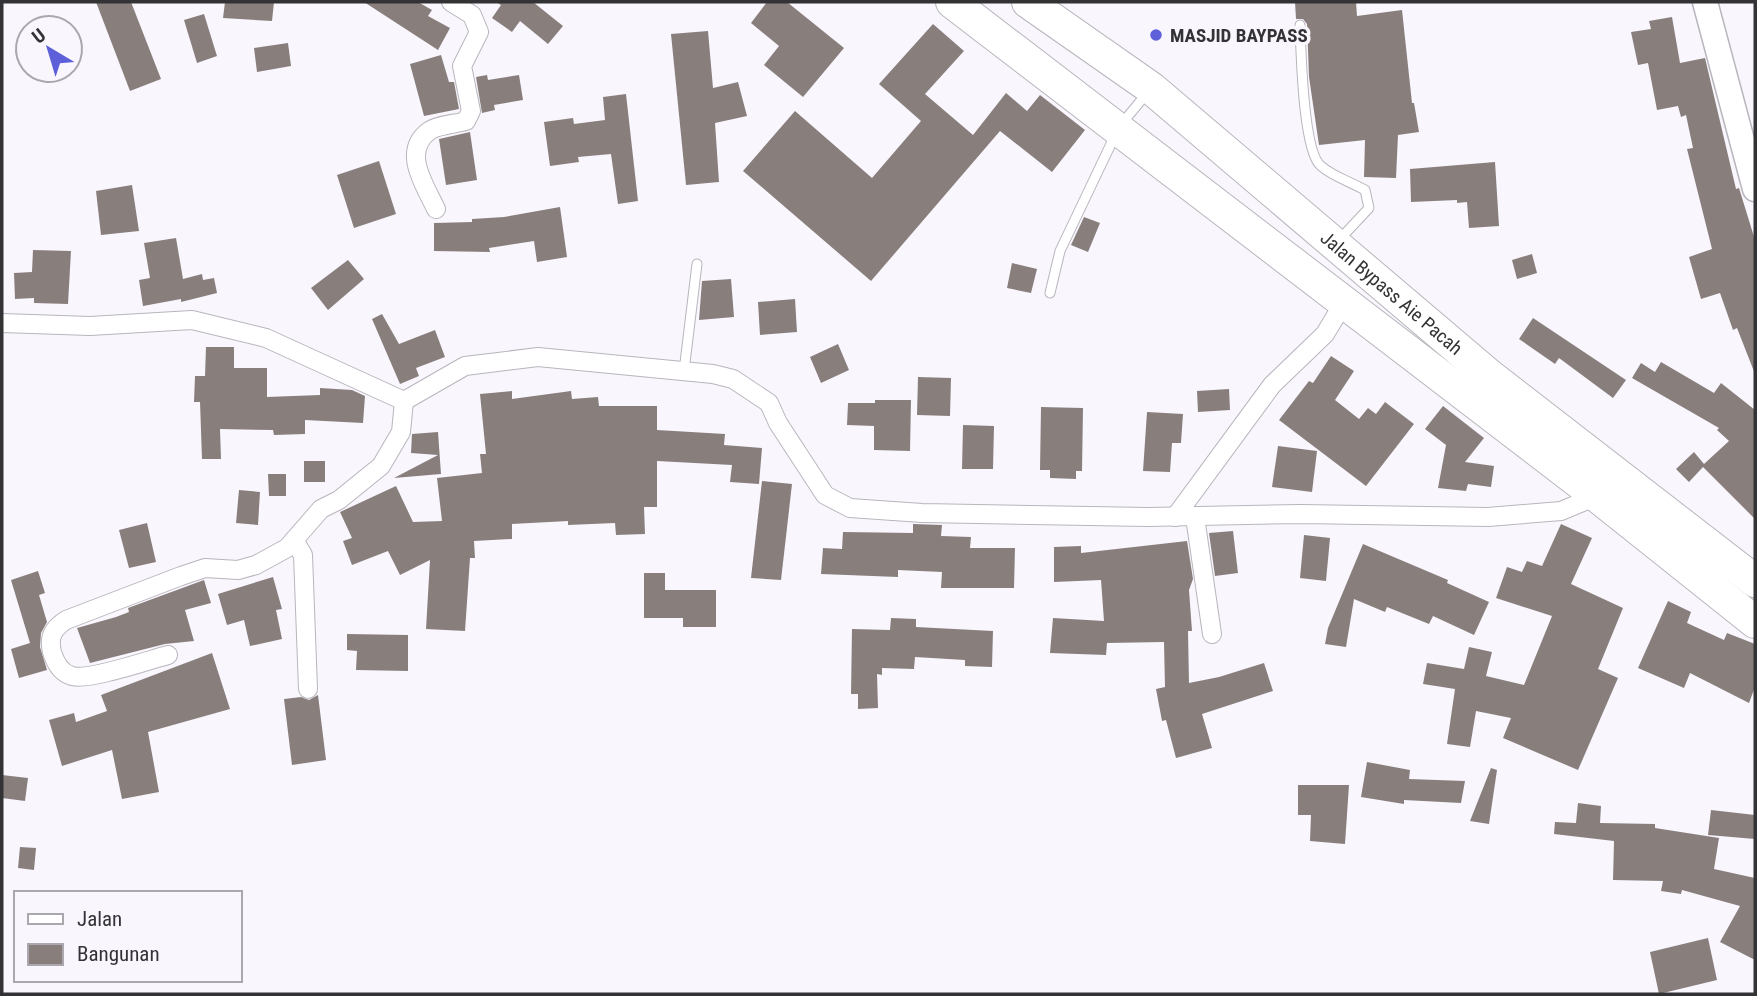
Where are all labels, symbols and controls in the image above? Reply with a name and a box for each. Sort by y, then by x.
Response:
north arrow [14,14,84,84]
text: U [27,24,50,48]
place label: MASJID BAYPASS [1170,24,1308,47]
marker: MASJID BAYPASS [1148,27,1164,43]
street label: Jalan Bypass Aie Pacah [1316,226,1467,360]
legend [14,891,242,982]
text: Jalan [77,907,122,931]
text: Bangunan [77,942,160,966]

